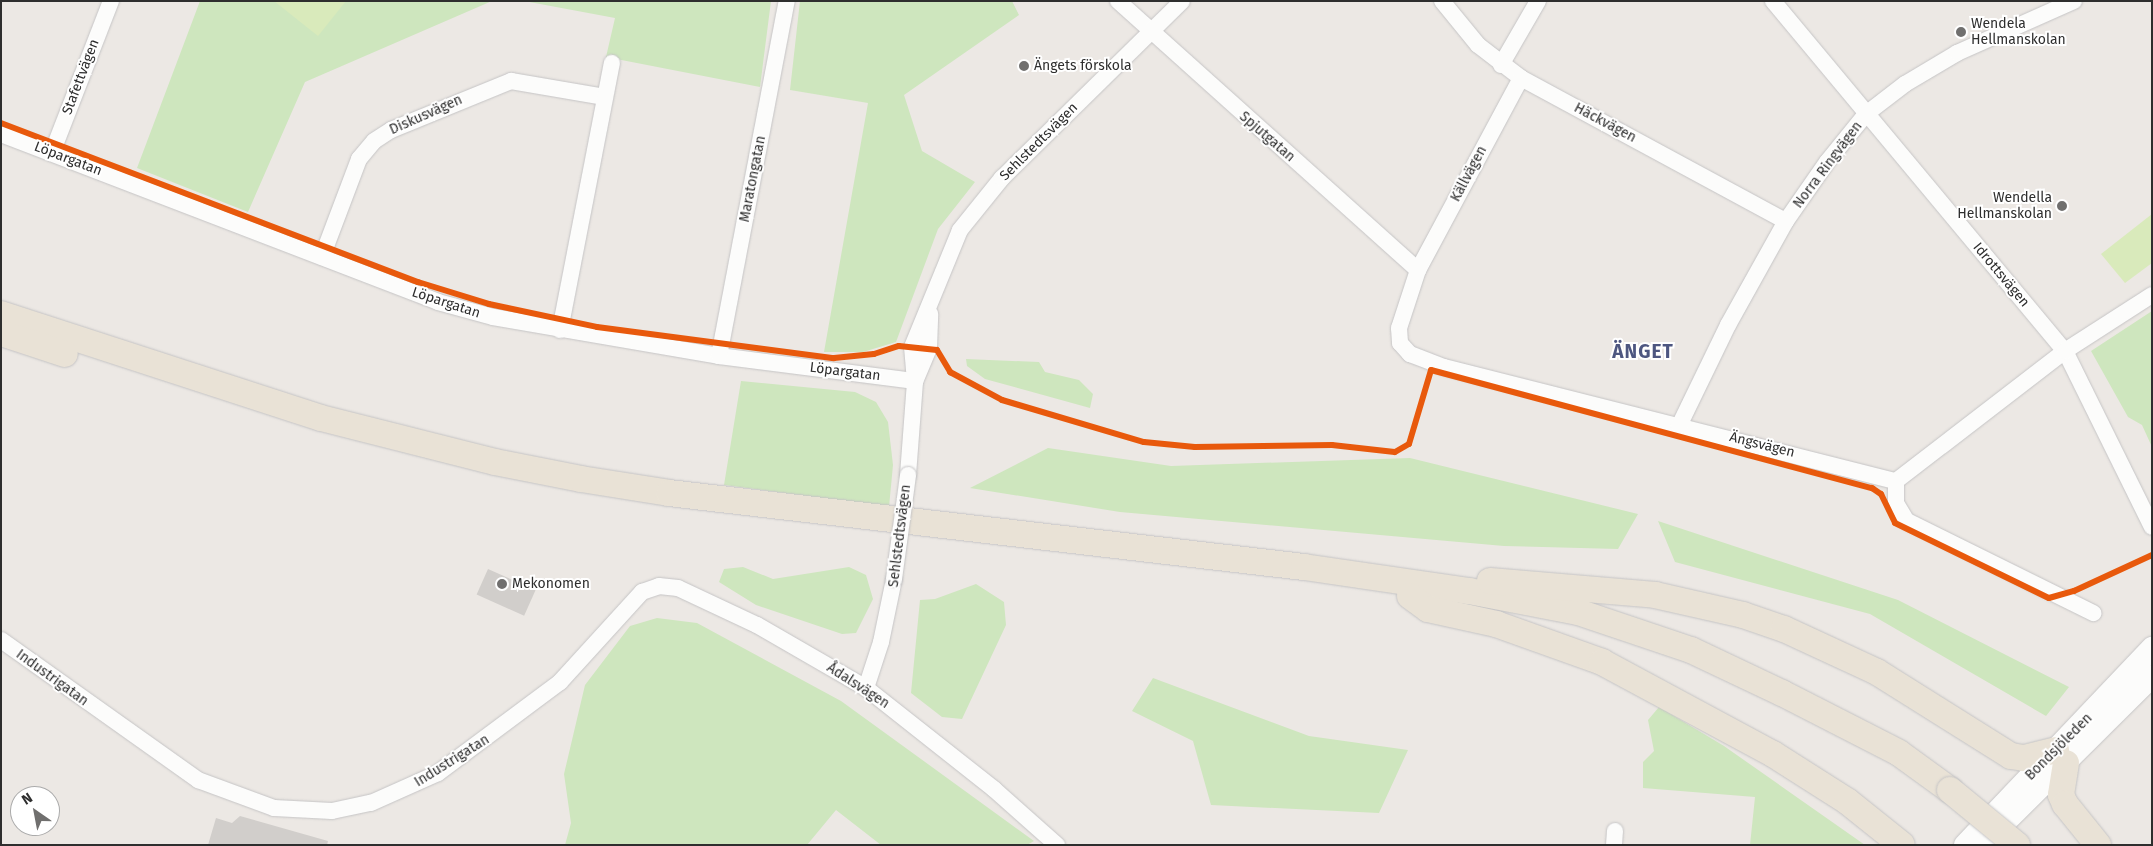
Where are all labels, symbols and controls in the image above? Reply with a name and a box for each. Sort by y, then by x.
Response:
place label: Wendela Hellmanskolan [1971,16,2066,48]
marker: Wendela Hellmanskolan [1955,26,1967,38]
street label: Stafettvägen [59,37,103,117]
place label: Ängets förskola [1034,58,1132,74]
marker: Ängets förskola [1018,60,1030,72]
street label: Diskusvägen [387,91,465,139]
street label: Sehlstedtsvägen [997,100,1081,184]
street label: Häckvägen [1571,100,1639,146]
street label: Spjutgatan [1236,108,1298,166]
street label: Norra Ringvägen [1790,118,1866,212]
street label: Maratongatan [736,134,770,224]
street label: Löpargatan [32,138,104,180]
street label: Källvägen [1447,143,1491,205]
place label: Wendella Hellmanskolan [1957,190,2052,222]
marker: Wendella Hellmanskolan [2056,200,2068,212]
street label: Idrottsvägen [1969,239,2033,311]
street label: Löpargatan [410,284,482,322]
district label: ÄNGET [1612,341,1674,363]
street label: Löpargatan [809,359,881,385]
street label: Ängsvägen [1728,429,1796,461]
street label: Sehlstedtsvägen [885,484,915,588]
place label: Mekonomen [512,576,590,592]
marker: Mekonomen [496,578,508,590]
street label: Industrigatan [13,646,91,710]
street label: Ådalsvägen [824,660,892,712]
street label: Bondsjöleden [2022,710,2096,784]
street label: Industrigatan [411,731,493,791]
north arrow [10,786,60,836]
text: N [19,789,36,809]

